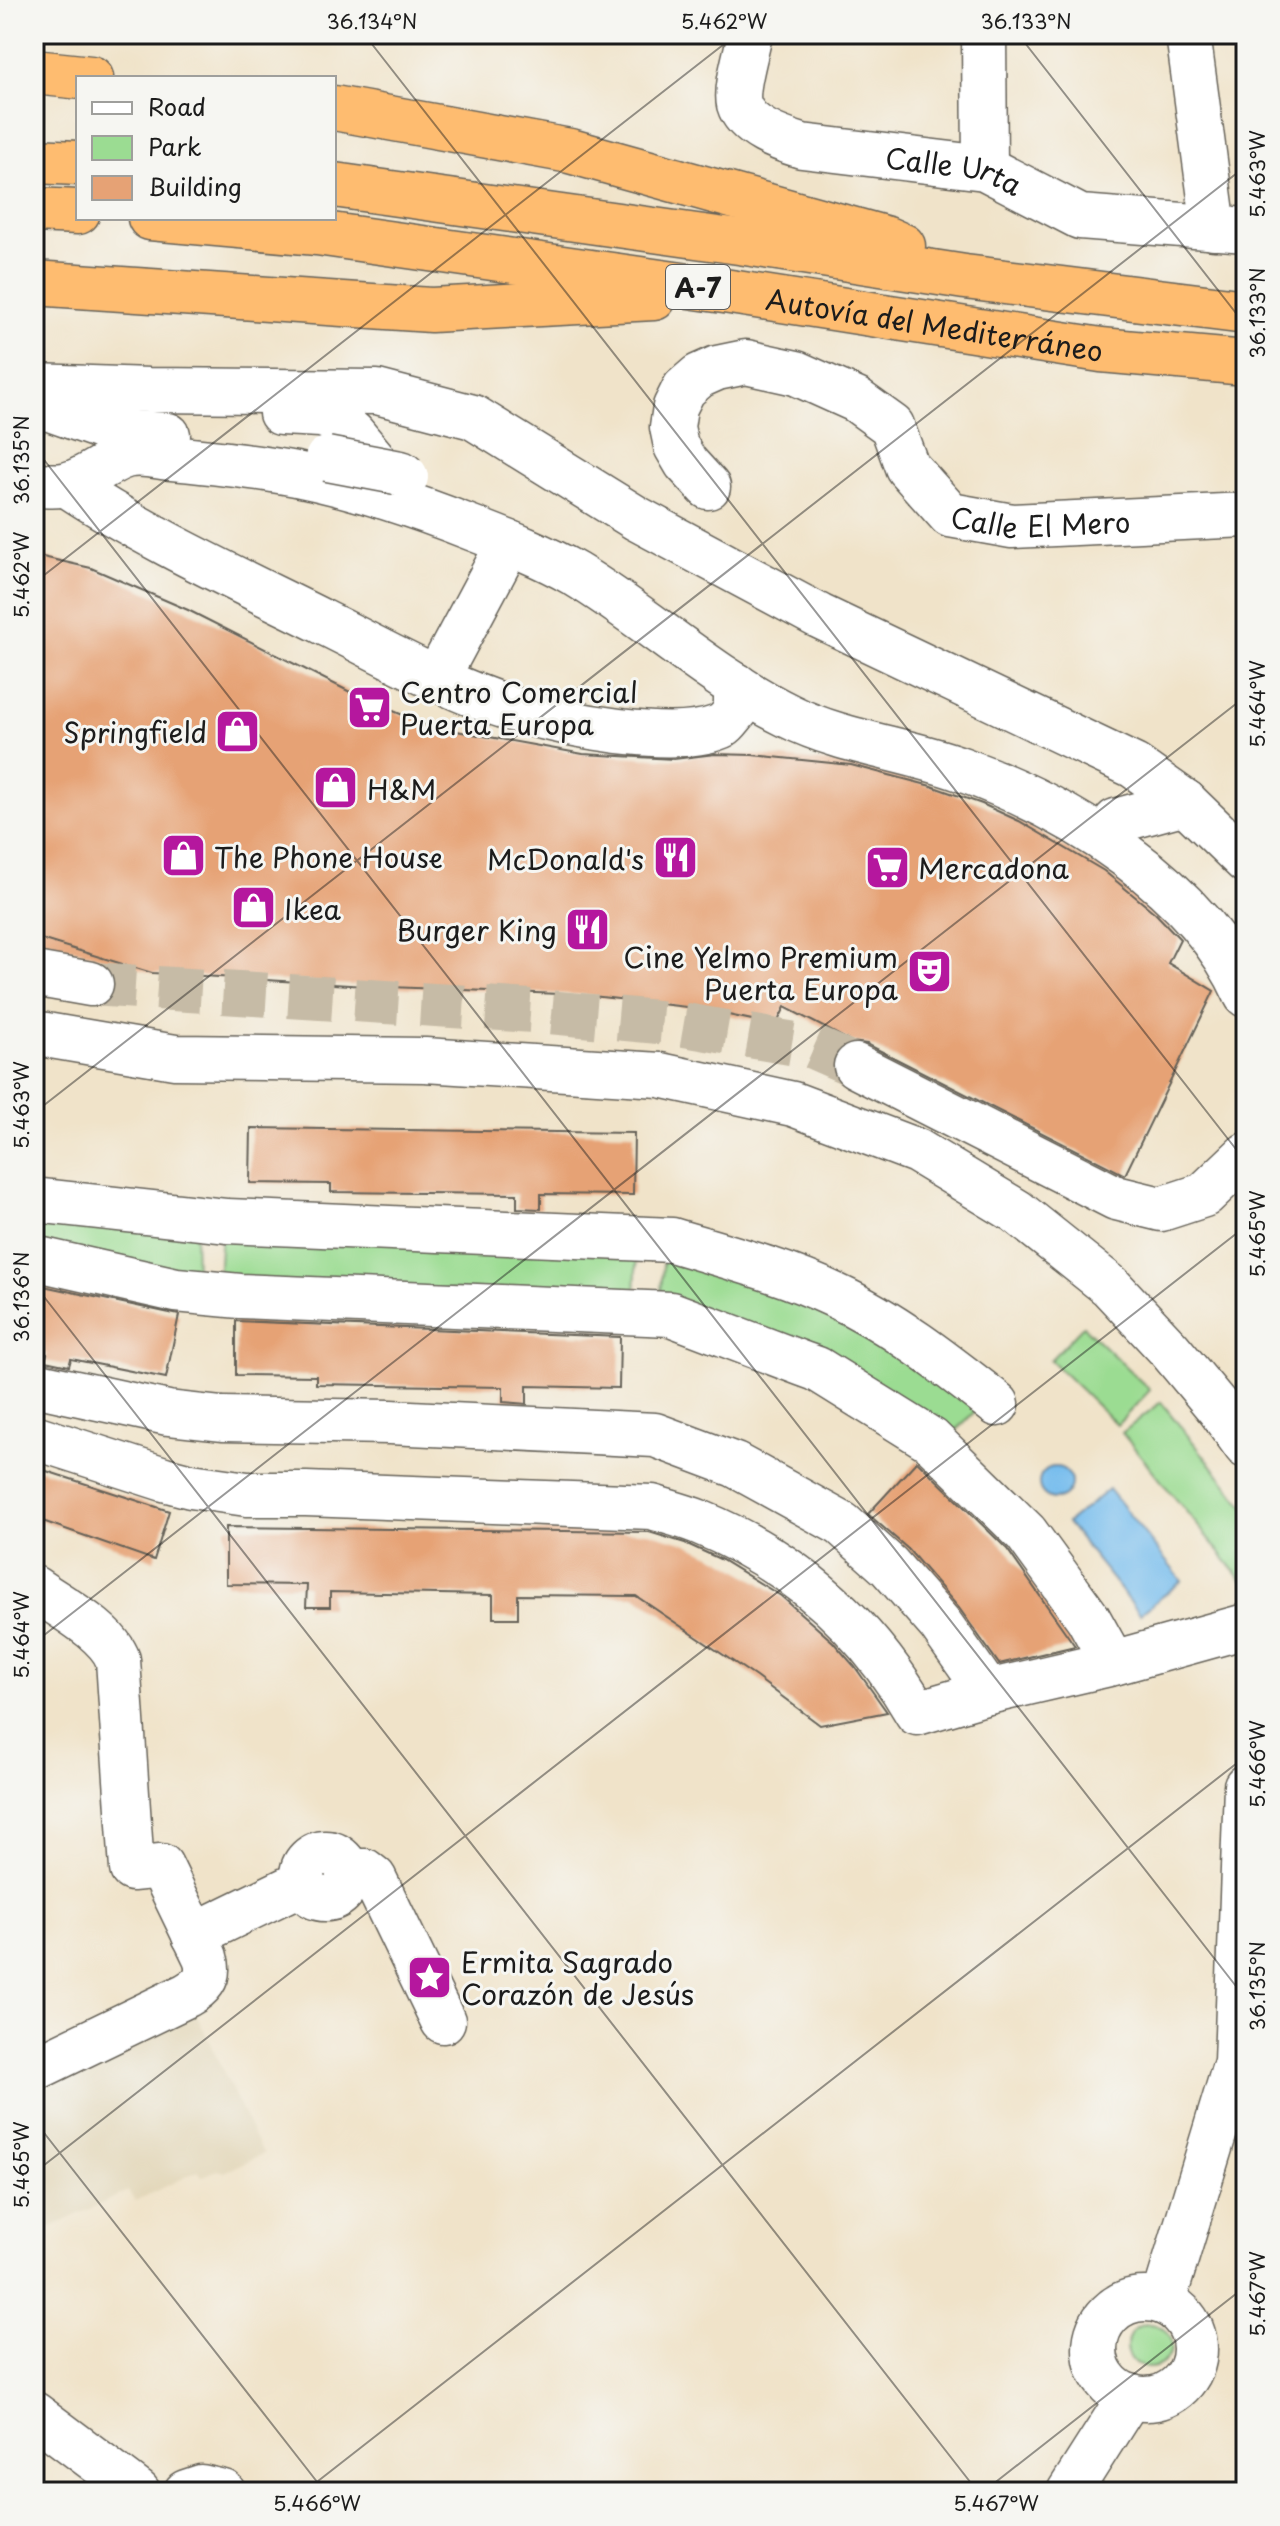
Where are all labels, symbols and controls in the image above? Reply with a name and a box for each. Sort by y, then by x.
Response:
text: 36.134°N [327,6,417,36]
text: 5.462°W [681,6,768,36]
text: 36.133°N [980,6,1072,36]
legend [76,76,336,220]
text: Road [148,88,206,124]
text: Park [148,128,202,164]
text: 5.463°W [1242,130,1272,218]
street label: Calle Urta [883,135,1031,206]
text: Building [148,168,242,204]
road number: A-7 [666,265,730,309]
text: 36.133°N [1242,267,1272,359]
street label: Autovía del Mediterráneo [763,276,1106,372]
text: 36.135°N [6,415,36,505]
street label: Calle El Mero [948,494,1131,548]
text: 5.462°W [6,531,36,618]
text: 5.464°W [1242,660,1272,748]
place label: Centro Comercial Puerta Europa [400,670,638,745]
supermarket icon: Centro Comercial Puerta Europa [345,683,393,731]
shop icon: Springfield [214,707,262,755]
place label: Springfield [63,710,207,753]
shop icon: H&M [312,764,360,812]
place label: H&M [367,767,436,810]
shop icon: The Phone House [159,832,207,880]
restaurant icon: McDonald's [651,834,699,882]
place label: The Phone House [214,835,443,878]
place label: McDonald's [487,837,644,880]
supermarket icon: Mercadona [863,843,911,891]
place label: Mercadona [918,846,1070,889]
shop icon: Ikea [229,884,277,932]
place label: Ikea [284,887,342,930]
restaurant icon: Burger King [564,905,612,953]
place label: Burger King [397,908,557,951]
place label: Cine Yelmo Premium Puerta Europa [623,935,899,1010]
theatre icon: Cine Yelmo Premium Puerta Europa [905,948,953,996]
text: 5.463°W [6,1061,36,1149]
text: 5.465°W [1242,1190,1272,1277]
text: 36.136°N [6,1251,36,1343]
text: 5.464°W [6,1591,36,1679]
text: 5.466°W [1242,1720,1272,1808]
place label: Ermita Sagrado Corazón de Jesús [461,1940,694,2015]
text: 36.135°N [1242,1941,1272,2031]
place icon: Ermita Sagrado Corazón de Jesús [406,1953,454,2001]
text: 5.465°W [6,2121,36,2208]
text: 5.467°W [1242,2251,1272,2337]
text: 5.466°W [273,2488,361,2518]
text: 5.467°W [953,2488,1039,2518]

